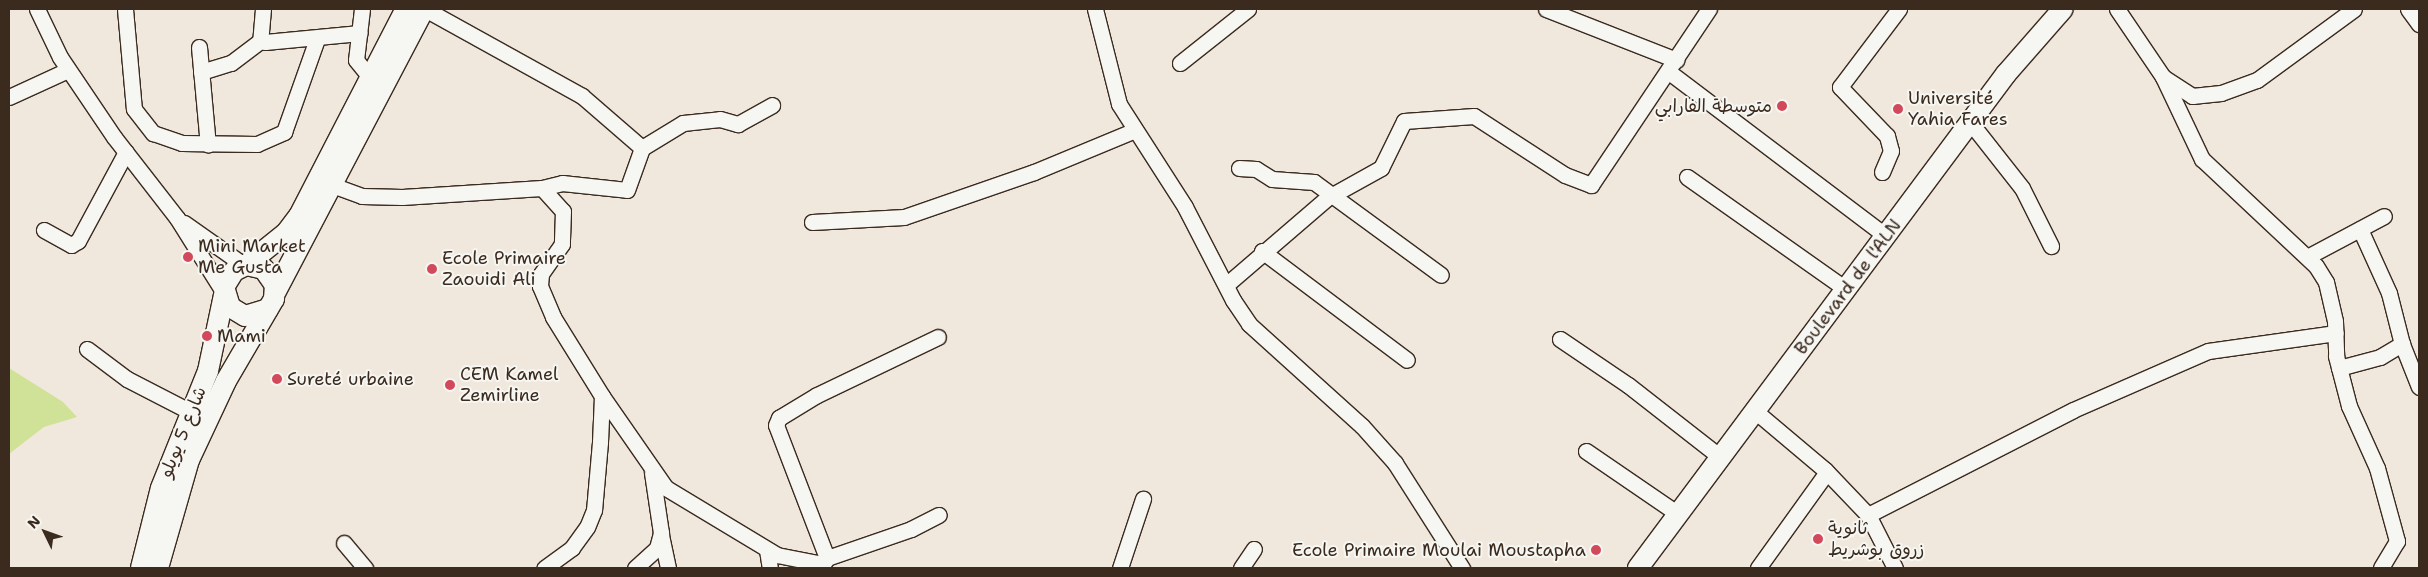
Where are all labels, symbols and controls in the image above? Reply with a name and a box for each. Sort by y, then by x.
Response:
place label: Université Yahia Fares [1908,88,2008,130]
place label: متوسطة الفارابي [1655,95,1772,117]
marker: متوسطة الفارابي [1776,100,1788,112]
marker: Université Yahia Fares [1892,103,1904,115]
street label: Boulevard de l'ALN [1790,215,1906,359]
place label: Mini Market Me Gusta [198,236,306,278]
place label: Ecole Primaire Zaouidi Ali [442,248,566,290]
marker: Mini Market Me Gusta [182,251,194,263]
marker: Ecole Primaire Zaouidi Ali [426,263,438,275]
place label: Mami [217,325,266,347]
marker: Mami [201,330,213,342]
place label: CEM Kamel Zemirline [460,364,559,406]
place label: Sureté urbaine [287,368,414,390]
marker: Sureté urbaine [271,373,283,385]
marker: CEM Kamel Zemirline [444,379,456,391]
street label: شارع 5 يويلو [155,383,211,481]
north arrow [20,507,70,557]
text: N [23,512,44,532]
place label: ثانوية زروق بوشريط [1828,518,1924,560]
marker: ثانوية زروق بوشريط [1812,533,1824,545]
place label: Ecole Primaire Moulai Moustapha [1292,539,1586,561]
marker: Ecole Primaire Moulai Moustapha [1590,544,1602,556]

